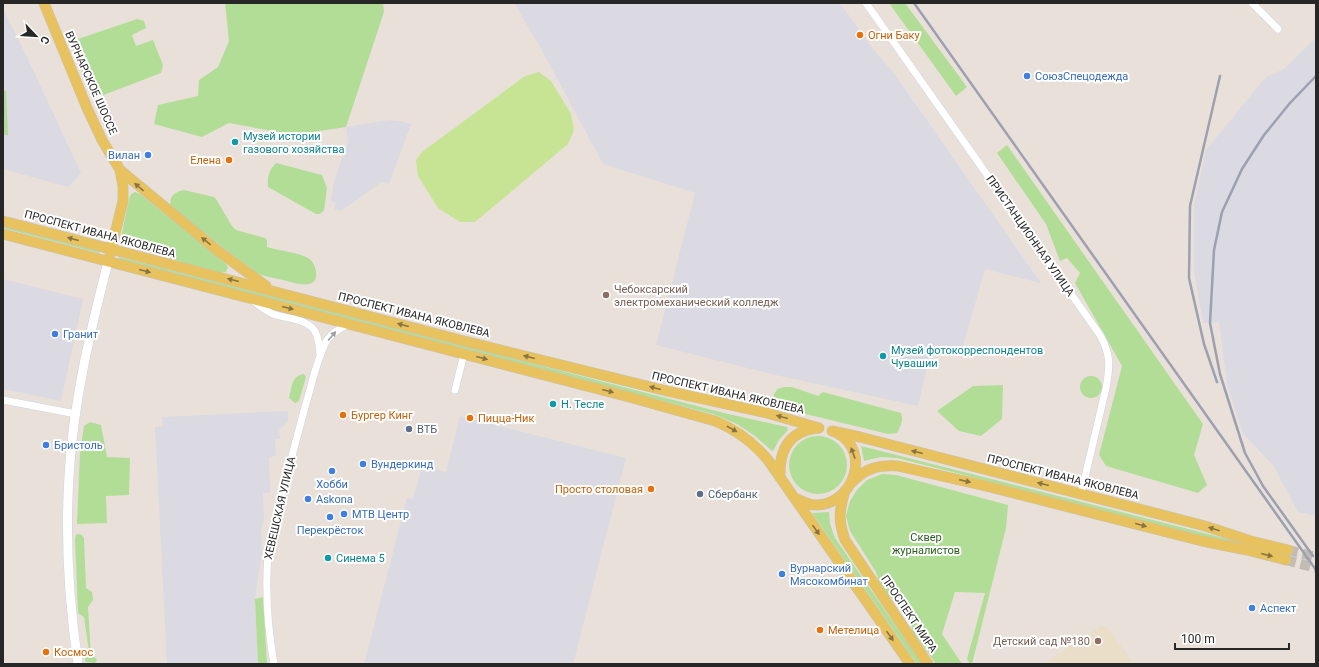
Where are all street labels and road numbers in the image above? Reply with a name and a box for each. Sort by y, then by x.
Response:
street label: ВУРНАРСКОЕ ШОССЕ [62,29,120,137]
street label: ПРИСТАНЦИОННАЯ УЛИЦА [983,173,1077,300]
street label: ПРОСПЕКТ ИВАНА ЯКОВЛЕВА [23,208,178,261]
street label: ПРОСПЕКТ ИВАНА ЯКОВЛЕВА [337,290,492,340]
street label: ПРОСПЕКТ ИВАНА ЯКОВЛЕВА [651,369,806,417]
street label: ПРОСПЕКТ ИВАНА ЯКОВЛЕВА [986,452,1141,502]
street label: ХЕВЕШСКАЯ УЛИЦА [262,454,298,561]
street label: ПРОСПЕКТ МИРА [878,573,940,656]

